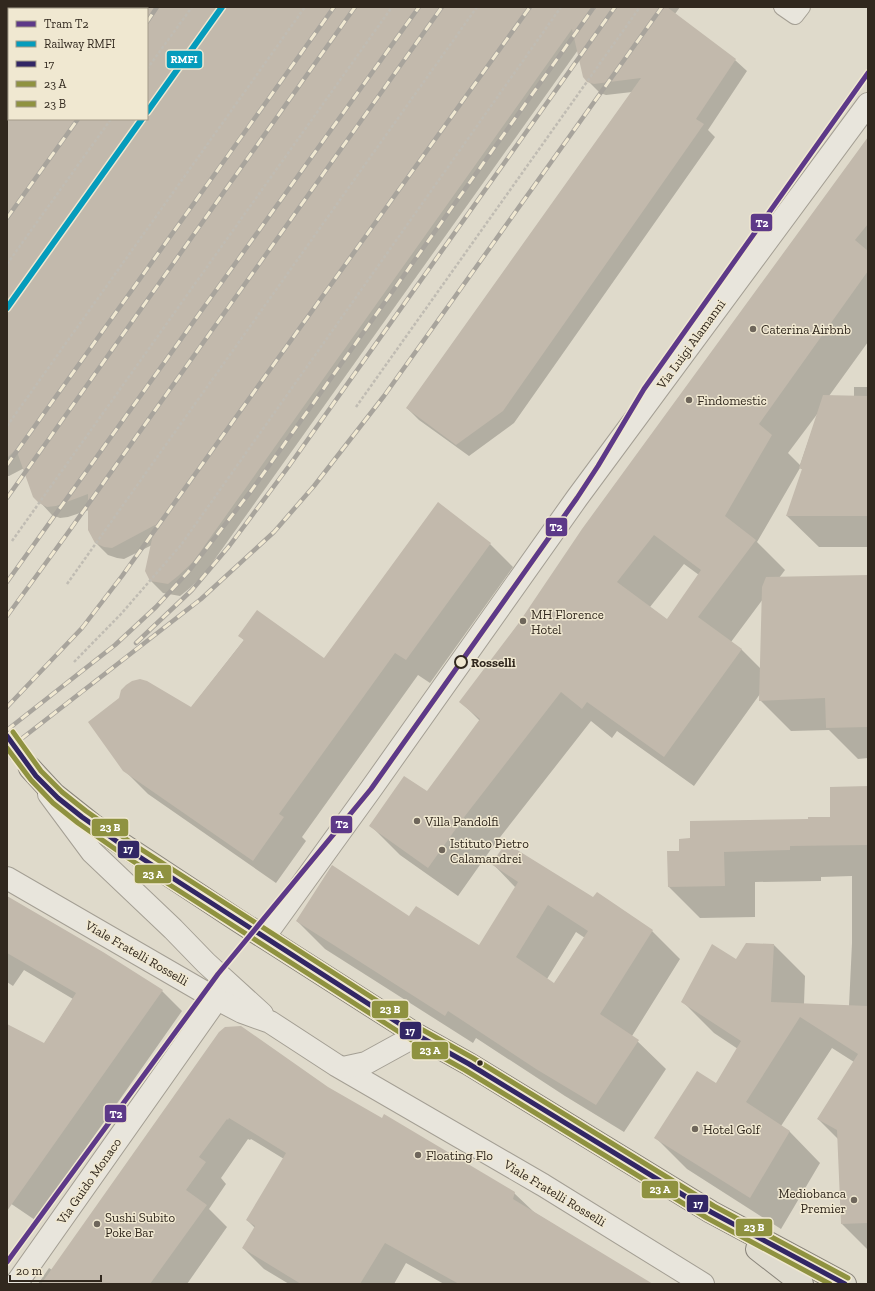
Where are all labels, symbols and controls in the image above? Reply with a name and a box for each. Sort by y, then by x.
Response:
legend [8,8,148,120]
text: Tram T2 [44,17,89,31]
text: Railway RMFI [44,37,116,51]
line badge: RMFI [166,50,203,69]
text: RMFI [170,53,198,66]
text: 17 [44,57,54,71]
text: 23 A [44,77,66,91]
text: 23 B [44,97,66,111]
line badge: T2 [750,213,773,232]
text: T2 [755,217,769,230]
street label: Via Luigi Alamanni [653,296,729,392]
place label: Caterina Airbnb [761,322,851,337]
marker: Caterina Airbnb [748,324,758,334]
place label: Findomestic [697,393,767,408]
marker: Findomestic [684,395,694,405]
line badge: T2 [545,517,568,537]
text: T2 [549,521,563,534]
place label: MH Florence Hotel [531,607,604,637]
marker: MH Florence Hotel [518,616,528,626]
marker: Rosselli [454,655,468,669]
place label: Rosselli [471,655,516,670]
place label: Villa Pandolfi [424,814,499,829]
line badge: T2 [330,815,353,834]
marker: Villa Pandolfi [412,816,422,826]
line badge: 23 B [91,818,129,837]
text: T2 [335,818,349,831]
text: 23 B [100,821,120,834]
place label: Istituto Pietro Calamandrei [450,836,529,866]
line badge: 17 [117,840,140,859]
text: 17 [123,843,133,856]
marker: Istituto Pietro Calamandrei [437,845,447,855]
line badge: 23 A [134,864,172,884]
text: 23 A [142,868,164,881]
street label: Viale Fratelli Rosselli [82,917,192,989]
line badge: 23 B [371,1000,409,1019]
text: 23 B [380,1003,400,1016]
line badge: 17 [399,1021,422,1040]
text: 17 [405,1025,415,1038]
line badge: 23 A [411,1041,449,1060]
text: 23 A [419,1044,441,1057]
unlabelled marker [475,1058,485,1068]
line badge: T2 [104,1104,127,1123]
text: T2 [109,1108,123,1121]
place label: Hotel Golf [703,1122,761,1137]
marker: Hotel Golf [690,1124,700,1134]
street label: Via Guido Monaco [53,1135,125,1228]
place label: Floating Flo [426,1148,493,1163]
marker: Floating Flo [413,1150,423,1160]
street label: Viale Fratelli Rosselli [500,1156,609,1230]
line badge: 23 A [641,1180,679,1199]
text: 23 A [649,1183,671,1196]
place label: Mediobanca Premier [778,1186,847,1216]
line badge: 17 [686,1194,709,1213]
marker: Mediobanca Premier [849,1195,859,1205]
text: 17 [693,1198,703,1211]
place label: Sushi Subito Poke Bar [105,1210,175,1240]
line badge: 23 B [735,1218,773,1237]
marker: Sushi Subito Poke Bar [92,1219,102,1229]
text: 23 B [744,1221,764,1234]
scale bar [10,1257,101,1283]
text: 20 m [16,1264,43,1278]

